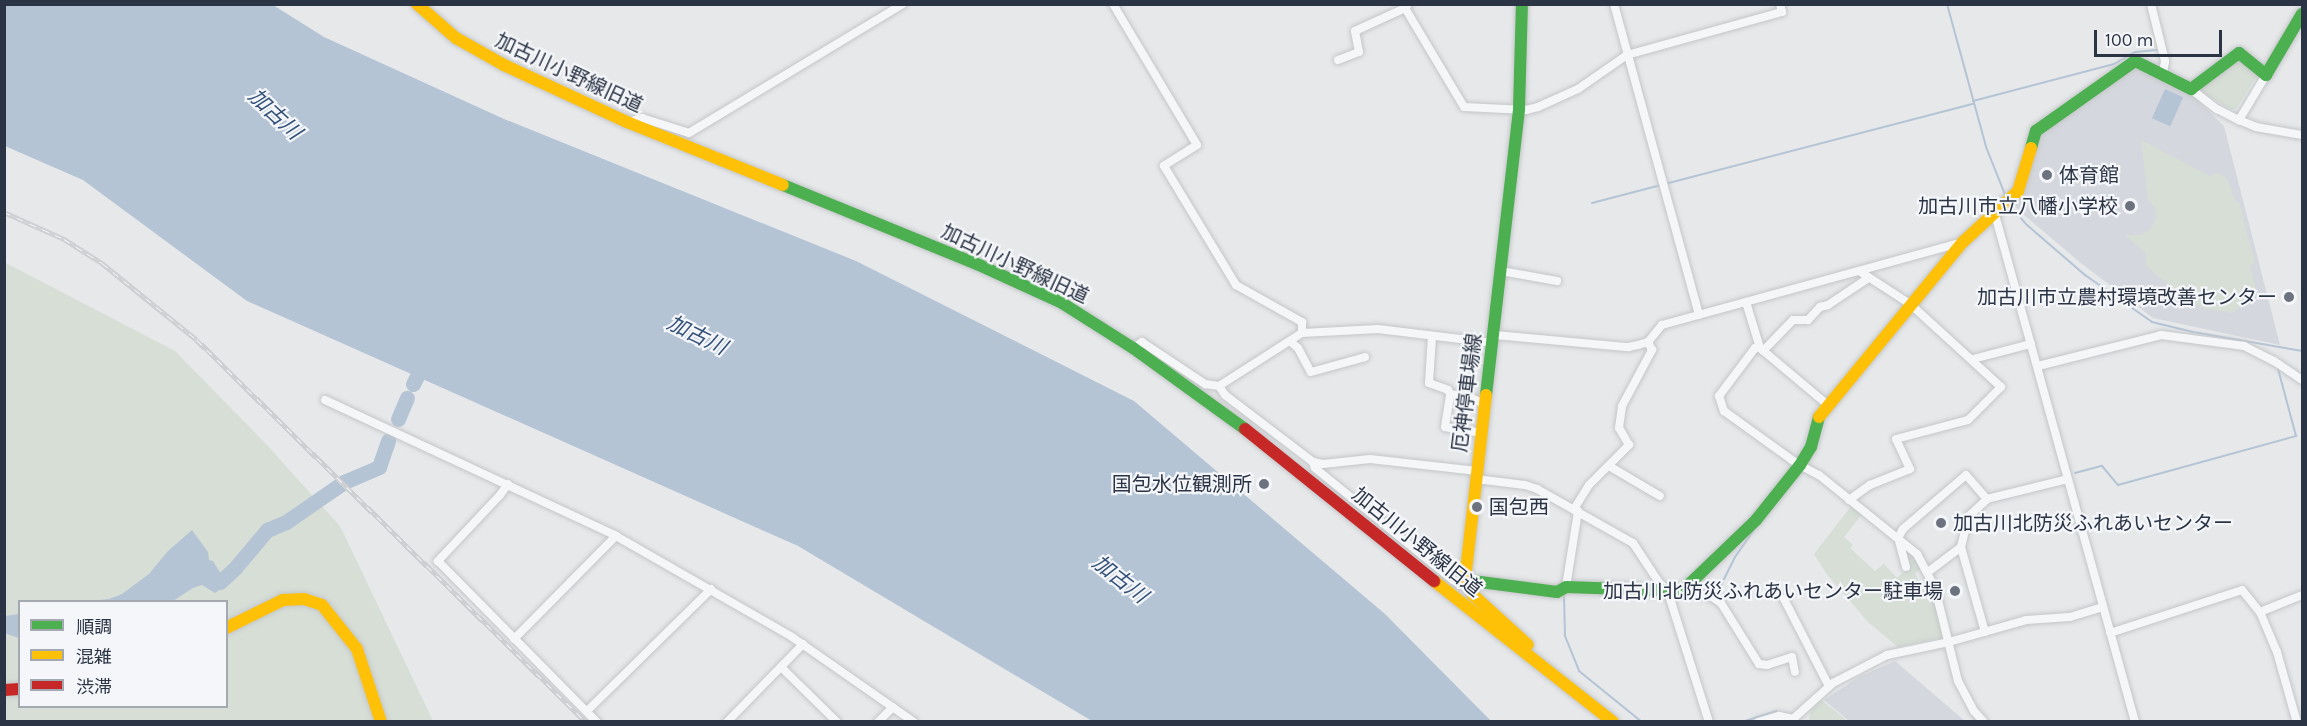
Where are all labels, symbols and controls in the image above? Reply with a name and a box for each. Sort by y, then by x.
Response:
scale bar [2097,18,2224,56]
street label: 加古川小野線旧道 [491,28,647,118]
text: 100 m [2105,29,2153,51]
water label: 加古川 [243,83,307,145]
place label: 体育館 [2059,163,2119,187]
marker: 体育館 [2040,168,2054,182]
place label: 加古川市立八幡小学校 [1918,194,2118,218]
marker: 加古川市立八幡小学校 [2123,199,2137,213]
street label: 加古川小野線旧道 [937,219,1093,309]
place label: 加古川市立農村環境改善センター [1977,285,2277,309]
marker: 加古川市立農村環境改善センター [2282,290,2296,304]
water label: 加古川 [663,310,731,360]
street label: 厄神停車場線 [1448,332,1486,454]
place label: 国包水位観測所 [1112,472,1252,496]
marker: 国包水位観測所 [1257,477,1271,491]
street label: 加古川小野線旧道 [1347,482,1487,602]
place label: 国包西 [1489,495,1549,519]
marker: 国包西 [1470,500,1484,514]
place label: 加古川北防災ふれあいセンター [1953,511,2233,535]
marker: 加古川北防災ふれあいセンター [1934,516,1948,530]
water label: 加古川 [1087,550,1153,608]
place label: 加古川北防災ふれあいセンター駐車場 [1603,579,1943,603]
marker: 加古川北防災ふれあいセンター駐車場 [1948,584,1962,598]
legend [18,600,228,708]
text: 順調 [76,616,112,638]
text: 混雑 [76,646,112,668]
text: 渋滞 [76,676,112,698]

